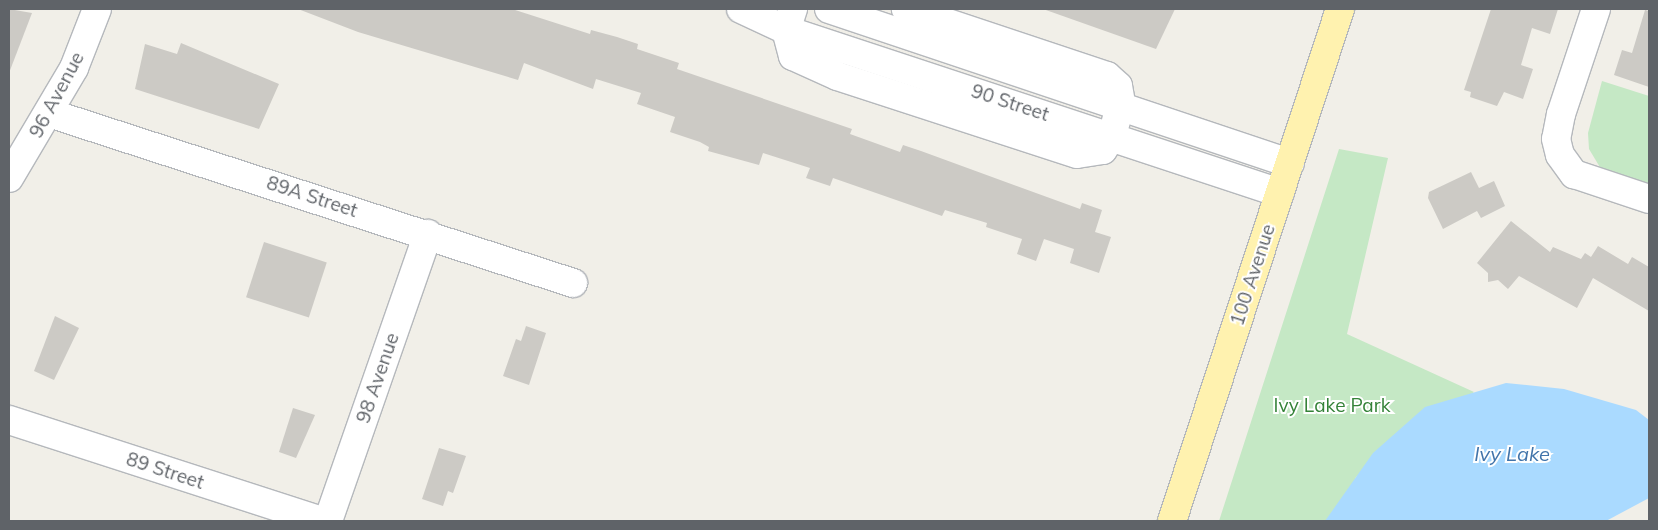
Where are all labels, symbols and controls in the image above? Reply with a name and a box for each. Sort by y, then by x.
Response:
street label: 96 Avenue [25,48,89,142]
street label: 90 Street [968,80,1052,126]
street label: 89A Street [264,172,360,222]
street label: 100 Avenue [1226,221,1280,329]
street label: 98 Avenue [352,330,404,426]
park label: Ivy Lake Park [1274,395,1390,417]
water label: Ivy Lake [1474,441,1550,465]
street label: 89 Street [123,448,207,494]

